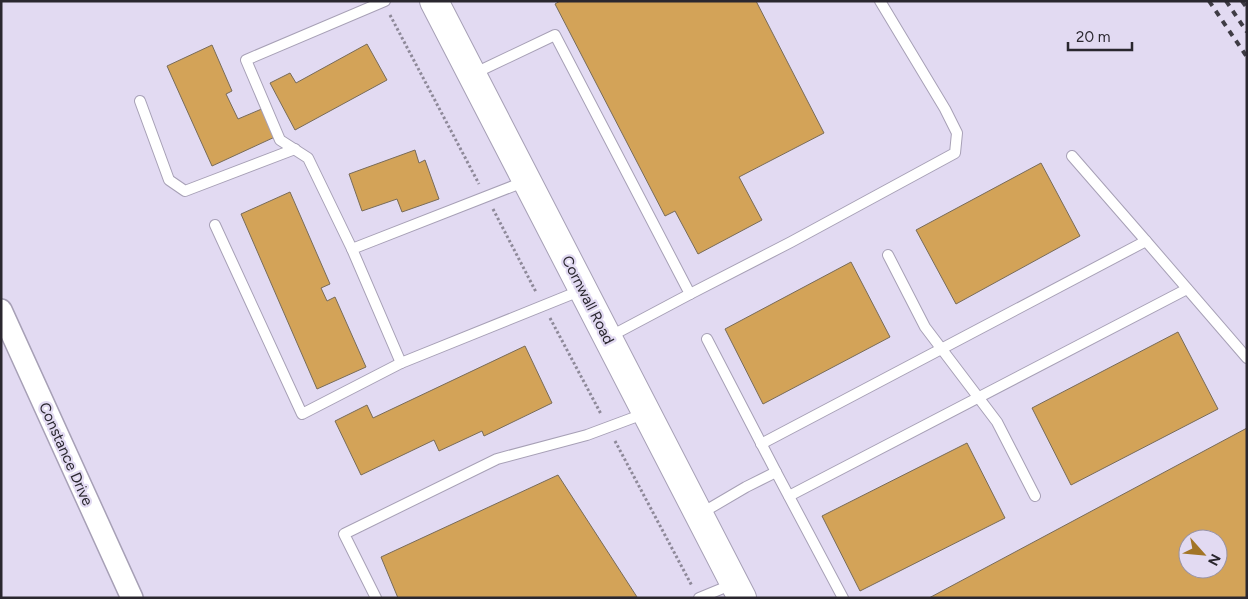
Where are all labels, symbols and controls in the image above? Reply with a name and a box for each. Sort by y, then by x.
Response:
scale bar [1068,20,1132,52]
text: 20 m [1076,28,1110,46]
street label: Cornwall Road [558,253,618,347]
street label: Constance Drive [35,400,97,508]
north arrow [1178,529,1228,579]
text: N [1204,551,1224,568]

